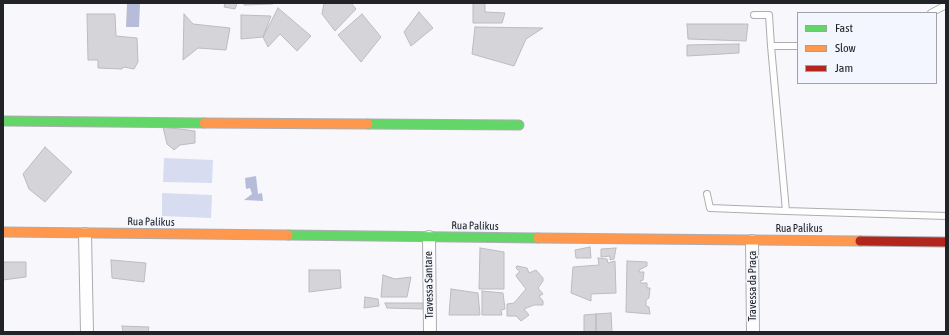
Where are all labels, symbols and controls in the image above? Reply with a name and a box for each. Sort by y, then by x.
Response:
legend [797,12,937,84]
text: Fast [835,21,853,35]
text: Slow [835,41,856,55]
text: Jam [835,61,853,75]
street label: Rua Palikus [127,215,175,229]
street label: Rua Palikus [451,219,499,233]
street label: Rua Palikus [775,222,823,236]
street label: Travessa Santare [422,251,436,319]
street label: Travessa da Praça [746,251,760,321]

